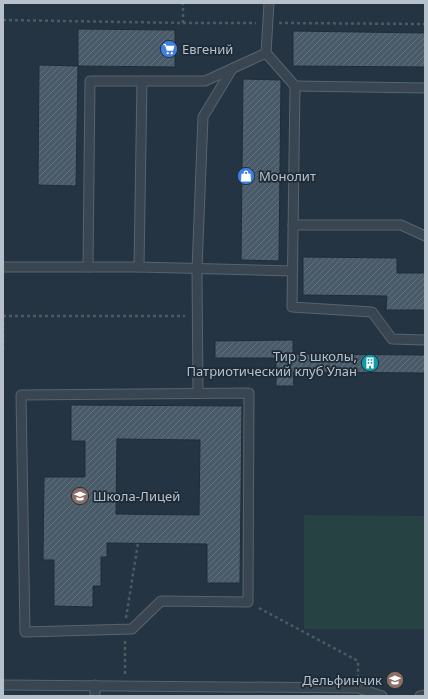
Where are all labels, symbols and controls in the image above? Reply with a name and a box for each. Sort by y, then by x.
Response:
supermarket icon: Евгений [159,39,179,59]
place label: Евгений [182,40,233,58]
shop icon: Монолит [236,166,256,186]
place label: Монолит [259,167,316,185]
place label: Тир 5 школы, Патриотический клуб Улан [186,347,357,380]
building icon: Тир 5 школы, Патриотический клуб Улан [360,353,380,373]
school or university icon: Школа-Лицей [70,486,90,506]
place label: Школа-Лицей [93,487,180,505]
school or university icon: Дельфинчик [385,670,405,690]
place label: Дельфинчик [302,671,382,689]

